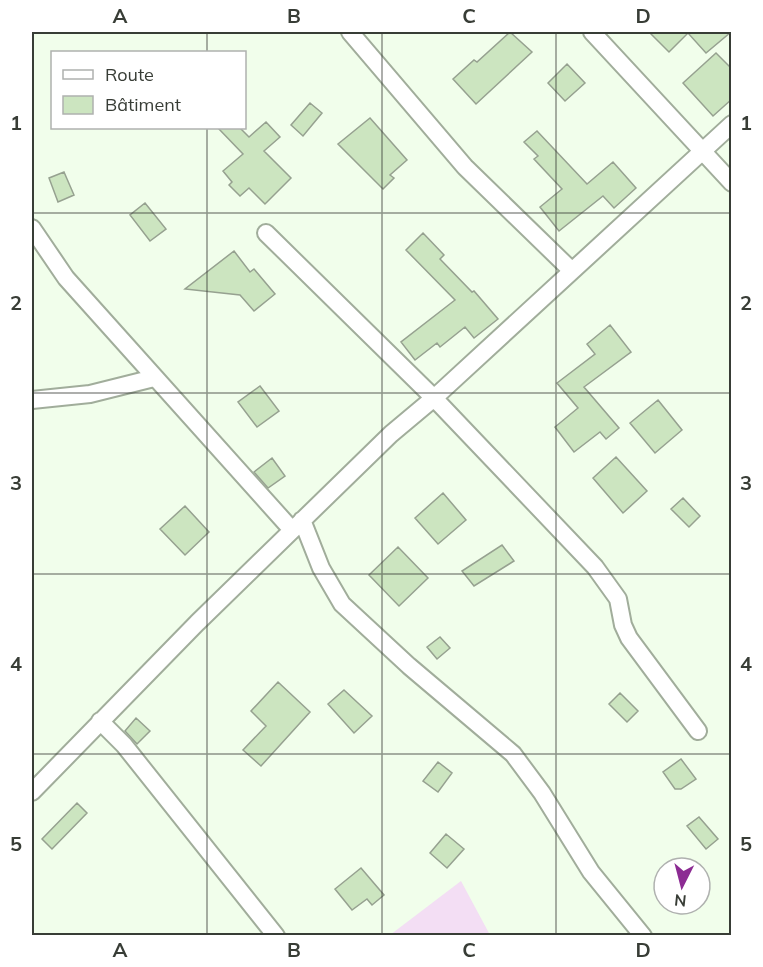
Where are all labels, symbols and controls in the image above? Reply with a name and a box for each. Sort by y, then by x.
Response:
text: A [113,3,128,28]
text: B [287,3,301,28]
text: C [462,3,476,28]
text: D [635,3,651,28]
legend [51,51,246,129]
text: Route [105,63,154,86]
text: Bâtiment [105,93,181,116]
text: 1 [10,110,22,135]
text: 1 [740,110,752,135]
text: 2 [10,290,22,315]
text: 2 [740,290,752,315]
text: 3 [10,470,22,495]
text: 3 [740,470,752,495]
text: 4 [10,651,22,676]
text: 4 [740,651,752,676]
text: 5 [10,831,22,856]
text: 5 [740,831,752,856]
north arrow [652,856,712,916]
text: N [673,890,687,911]
text: A [113,937,128,962]
text: B [287,937,301,962]
text: C [462,937,476,962]
text: D [635,937,651,962]

